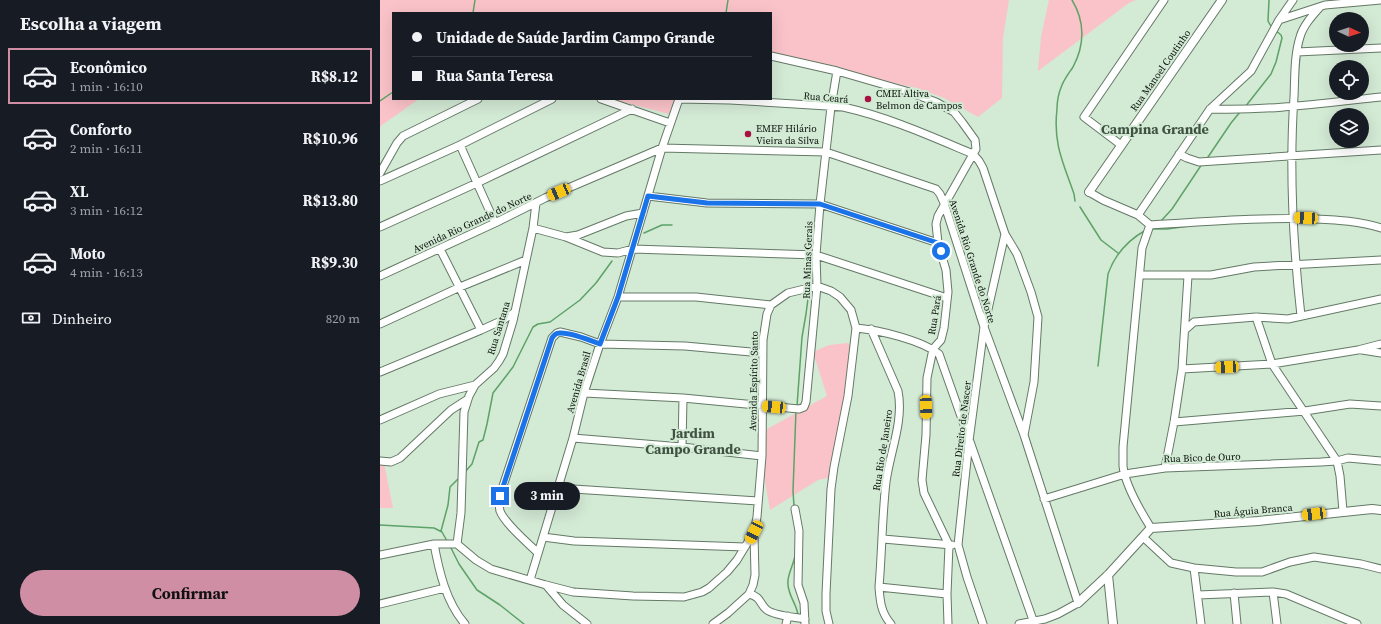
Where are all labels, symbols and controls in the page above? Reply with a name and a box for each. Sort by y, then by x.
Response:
text: Escolha a viagem [20,11,162,36]
north arrow [1329,12,1369,52]
map controls [1329,12,1369,148]
text: Unidade de Saúde Jardim Campo Grande [436,27,715,48]
street label: Rua Manoel Coutinho [1127,27,1194,114]
text: Econômico [70,57,147,78]
icon: car [22,58,58,94]
button: locate [1329,60,1369,100]
text: Rua Santa Teresa [436,65,553,86]
text: R$8.12 [311,66,358,87]
text: 1 min · 16:10 [70,78,143,95]
place label: CMEI Altiva Belmon de Campos [876,87,962,112]
street label: Rua Ceará [803,89,850,106]
marker: CMEI Altiva Belmon de Campos [863,94,873,104]
button: layers [1329,108,1369,148]
text: Conforto [70,119,132,140]
district label: Campina Grande [1101,119,1209,139]
icon: car [22,120,58,156]
place label: EMEF Hilário Vieira da Silva [756,122,820,147]
text: R$10.96 [303,128,358,149]
marker: EMEF Hilário Vieira da Silva [743,129,753,139]
text: 2 min · 16:11 [70,140,143,157]
text: XL [70,181,89,202]
icon: car [22,182,58,218]
car [546,182,572,202]
street label: Avenida Rio Grande do Norte [411,189,534,256]
text: R$13.80 [303,190,358,211]
street label: Avenida Rio Grande do Norte [946,198,999,325]
text: 3 min · 16:12 [70,202,143,219]
car [1294,211,1318,225]
street label: Rua Minas Gerais [800,221,815,299]
route start [932,242,950,260]
text: Moto [70,243,105,264]
icon: car [22,244,58,280]
text: R$9.30 [311,252,358,273]
text: 4 min · 16:13 [70,264,143,281]
street label: Rua Pará [925,294,944,336]
street label: Rua Santana [484,299,513,356]
icon: cash [20,307,42,329]
text: Dinheiro [52,308,112,329]
text: 820 m [326,310,360,327]
street label: Avenida Espírito Santo [746,330,761,431]
street label: Avenida Brasil [563,350,594,415]
car [1215,360,1239,374]
street label: Rua Direito de Nascer [949,379,974,478]
car [920,395,932,419]
car [762,400,786,414]
street label: Rua Rio de Janeiro [870,408,895,492]
district label: Jardim Campo Grande [645,423,741,459]
street label: Rua Bico de Ouro [1163,450,1241,465]
callout: 3 min [514,482,580,510]
route end [491,487,509,505]
text: 3 min [530,487,564,504]
street label: Rua Águia Branca [1213,500,1294,520]
car [1301,507,1327,521]
car [743,519,765,545]
button: Confirmar [20,570,360,616]

